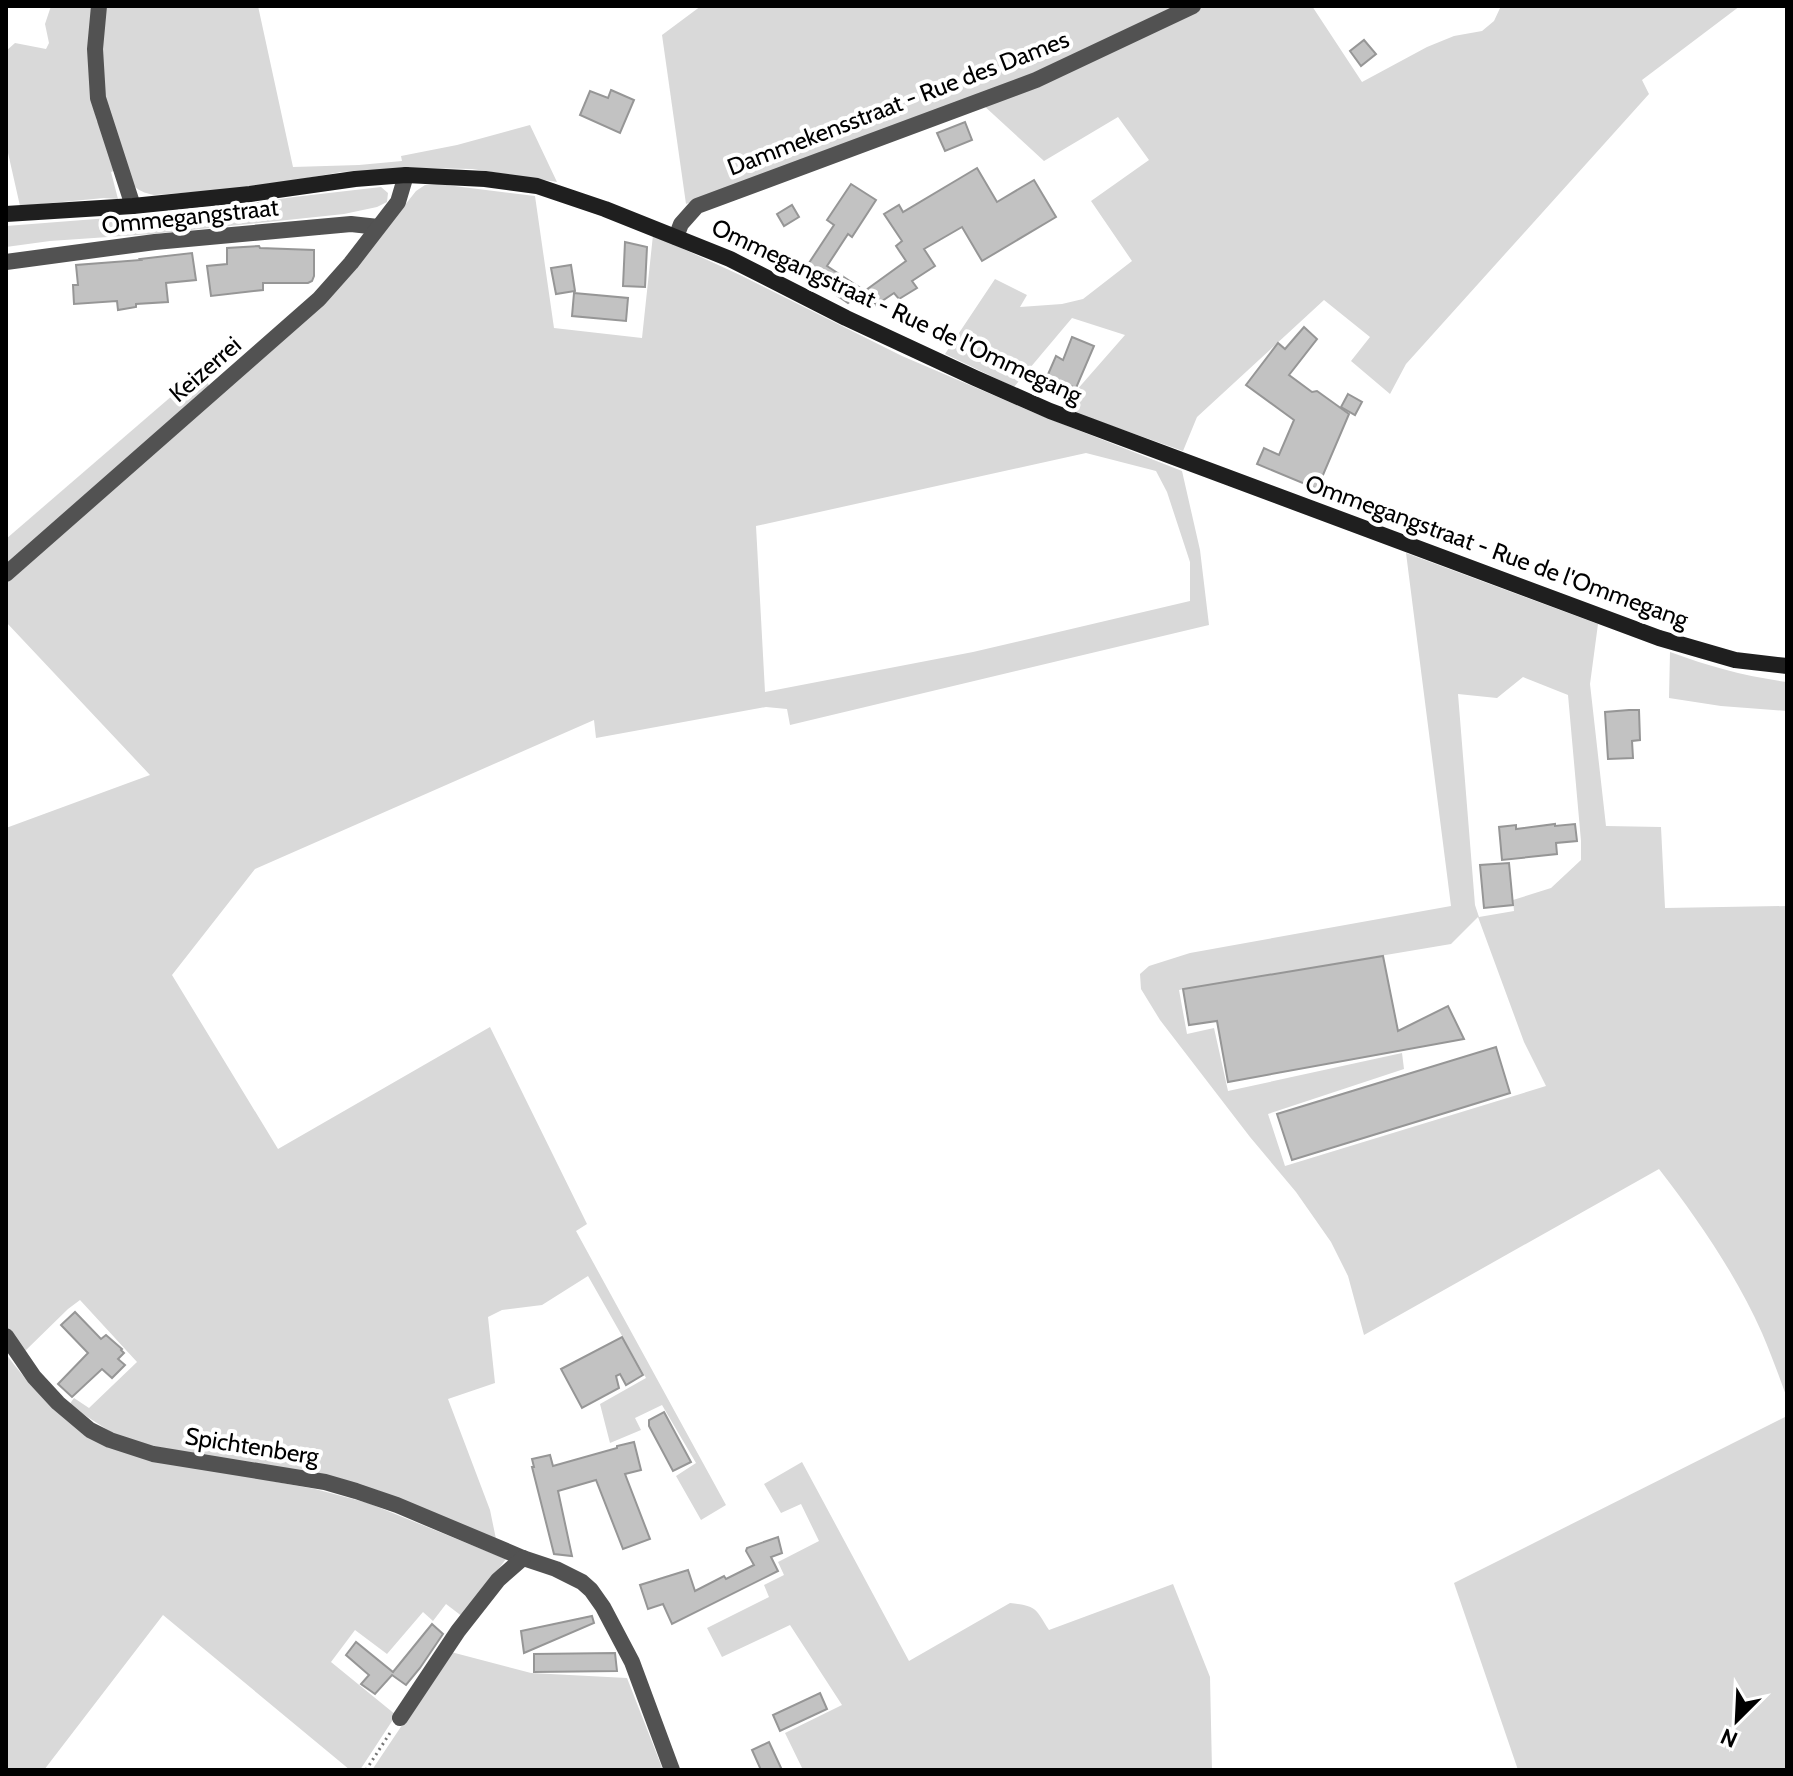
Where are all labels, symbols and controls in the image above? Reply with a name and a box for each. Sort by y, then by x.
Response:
street label: Dammekensstraat - Rue des Dames [723,24,1073,182]
street label: Ommegangstraat [100,192,280,240]
street label: Ommegangstraat - Rue de l'Ommegang [707,212,1088,410]
street label: Keizerrei [163,330,247,408]
street label: Ommegangstraat - Rue de l'Ommegang [1302,468,1693,634]
street label: Spichtenberg [183,1421,322,1471]
north arrow [1697,1680,1777,1760]
text: N [1716,1722,1742,1753]

